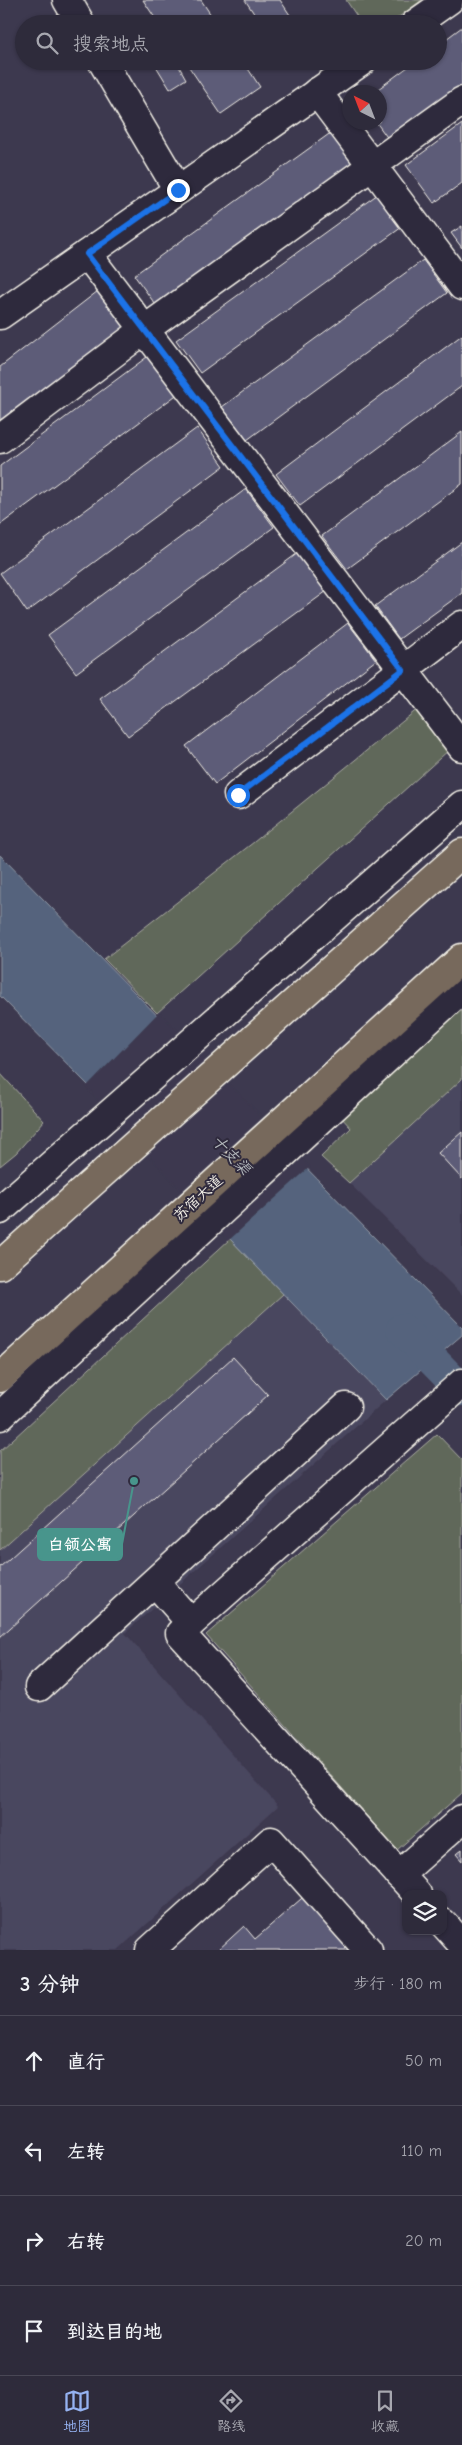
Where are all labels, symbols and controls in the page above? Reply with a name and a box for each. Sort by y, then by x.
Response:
search box [15,15,447,70]
icon: search [33,29,61,57]
text: 搜索地点 [73,33,149,55]
north arrow [342,85,387,130]
route end [167,179,190,202]
route start [227,784,250,807]
water label: 十支渠 [208,1131,256,1180]
street label: 苏宿大道 [170,1171,226,1225]
callout: 白领公寓 [38,1529,122,1560]
text: 白领公寓 [48,1536,112,1554]
map controls [402,1890,447,1935]
button: layers [402,1890,447,1935]
text: 3 分钟 [20,1972,80,1996]
text: 步行 · 180 m [354,1975,442,1993]
icon: ahead [20,2047,48,2075]
text: 直行 [67,2051,105,2073]
text: 50 m [405,2052,442,2070]
icon: left [20,2137,48,2165]
text: 左转 [67,2141,105,2163]
text: 110 m [401,2142,442,2160]
icon: right [20,2227,48,2255]
text: 右转 [67,2231,105,2253]
text: 20 m [405,2232,442,2250]
icon: arrive [20,2317,48,2345]
text: 到达目的地 [67,2321,162,2343]
tab: 地图 [63,2387,91,2435]
tab: 路线 [217,2387,245,2435]
tab: 收藏 [371,2387,399,2435]

